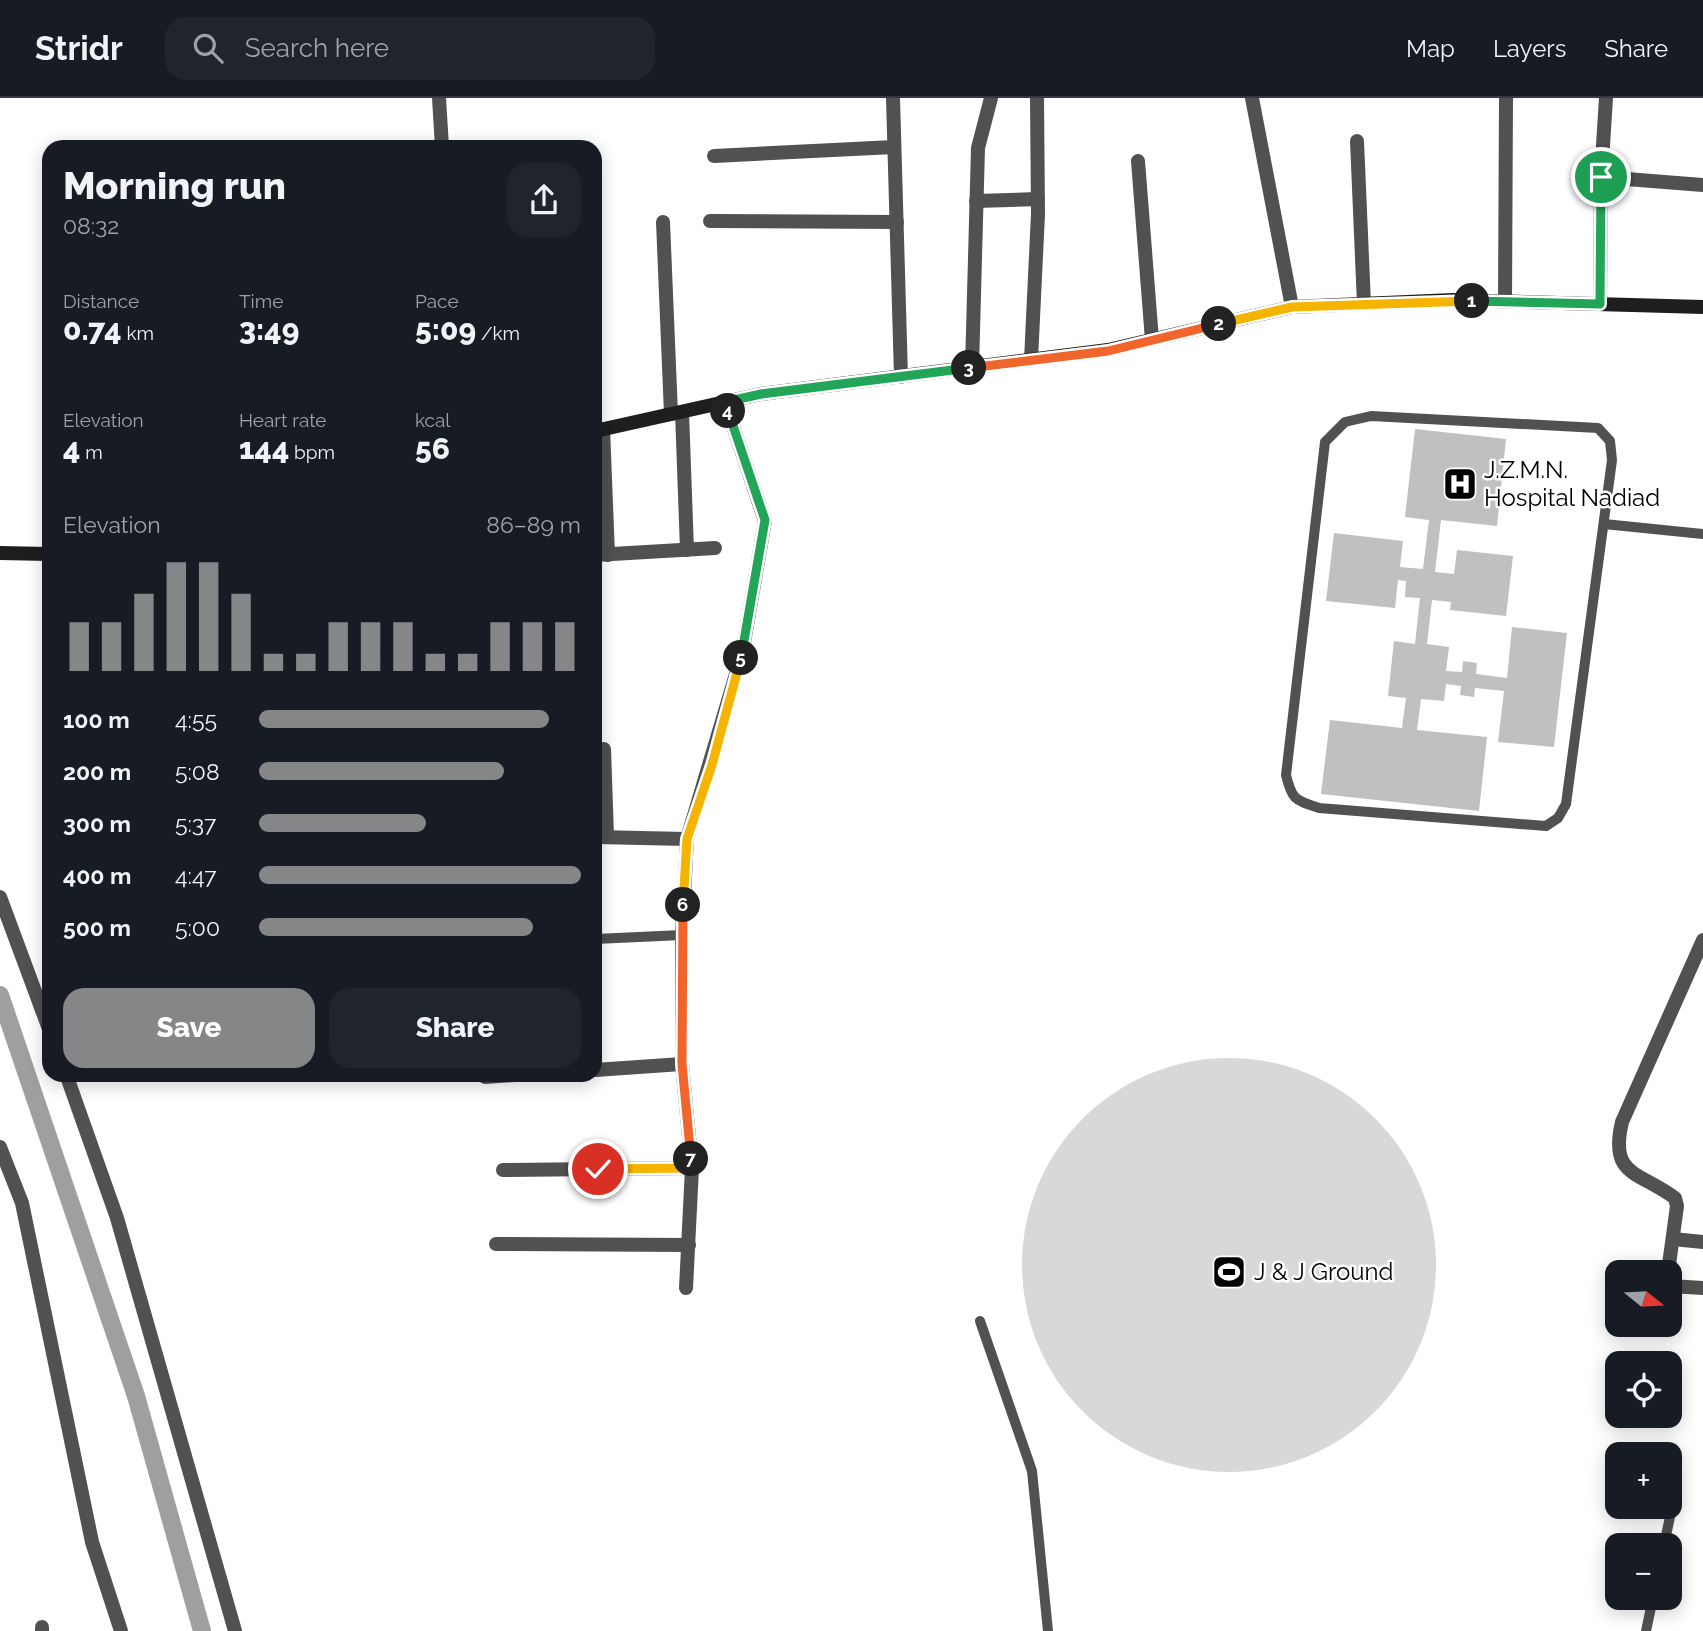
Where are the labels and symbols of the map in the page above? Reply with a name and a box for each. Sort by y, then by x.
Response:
pin [1571,147,1631,207]
pin: 1 [1454,284,1490,318]
pin: 2 [1202,306,1236,342]
pin: 3 [951,350,986,386]
pin: 4 [710,394,746,428]
place label: J.Z.M.N. Hospital Nadiad [1484,455,1660,512]
hospital icon: J.Z.M.N. Hospital Nadiad [1441,465,1479,503]
pin: 5 [724,640,758,676]
pin: 6 [666,888,700,922]
pin [568,1139,628,1199]
pin: 7 [674,1142,708,1176]
sports icon: J & J Ground [1210,1253,1248,1291]
place label: J & J Ground [1254,1257,1394,1286]
north arrow [1605,1260,1682,1337]

